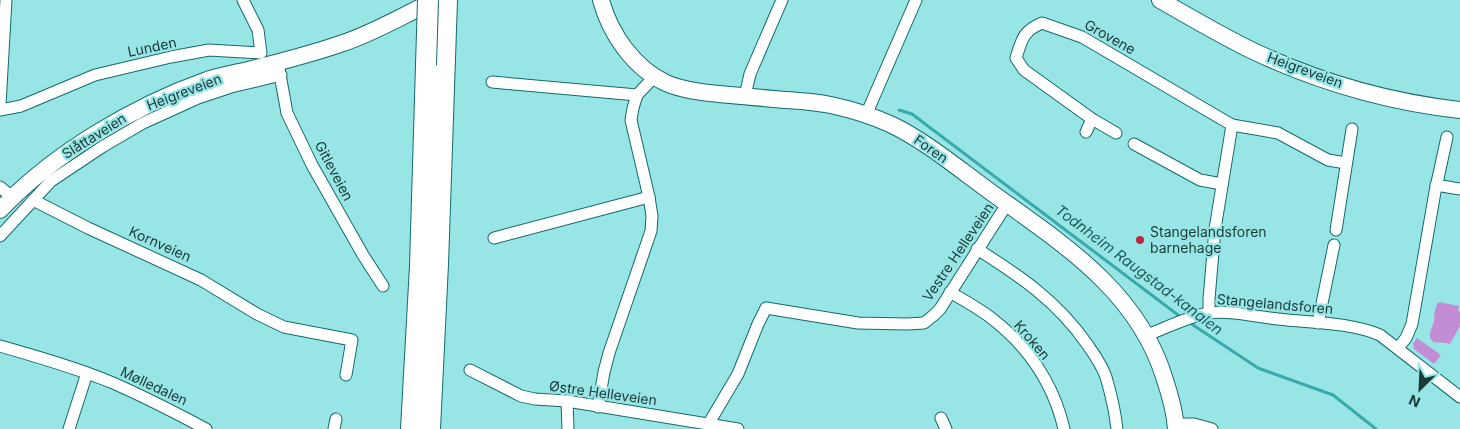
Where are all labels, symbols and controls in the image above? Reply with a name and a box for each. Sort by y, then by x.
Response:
street label: Grovene [1082,16,1139,58]
street label: Lunden [126,33,178,60]
street label: Heigreveien [1265,48,1345,91]
street label: Heigreveien [144,69,224,114]
street label: Slåttaveien [59,109,129,162]
street label: Foren [911,131,952,166]
street label: Gitleveien [312,138,357,204]
street label: Vestre Helleveien [918,199,997,304]
water label: Todnheim Raugstad-kanalen [1052,200,1227,339]
street label: Kornveien [126,222,194,265]
place label: Stangelandsforen barnehage [1150,223,1267,256]
marker: Stangelandsforen barnehage [1134,234,1146,246]
street label: Stangelandsforen [1216,290,1334,317]
street label: Kroken [1011,316,1054,363]
street label: Mølledalen [118,363,191,409]
north arrow [1395,364,1445,414]
street label: Østre Helleveien [548,377,658,408]
text: N [1406,391,1423,411]

